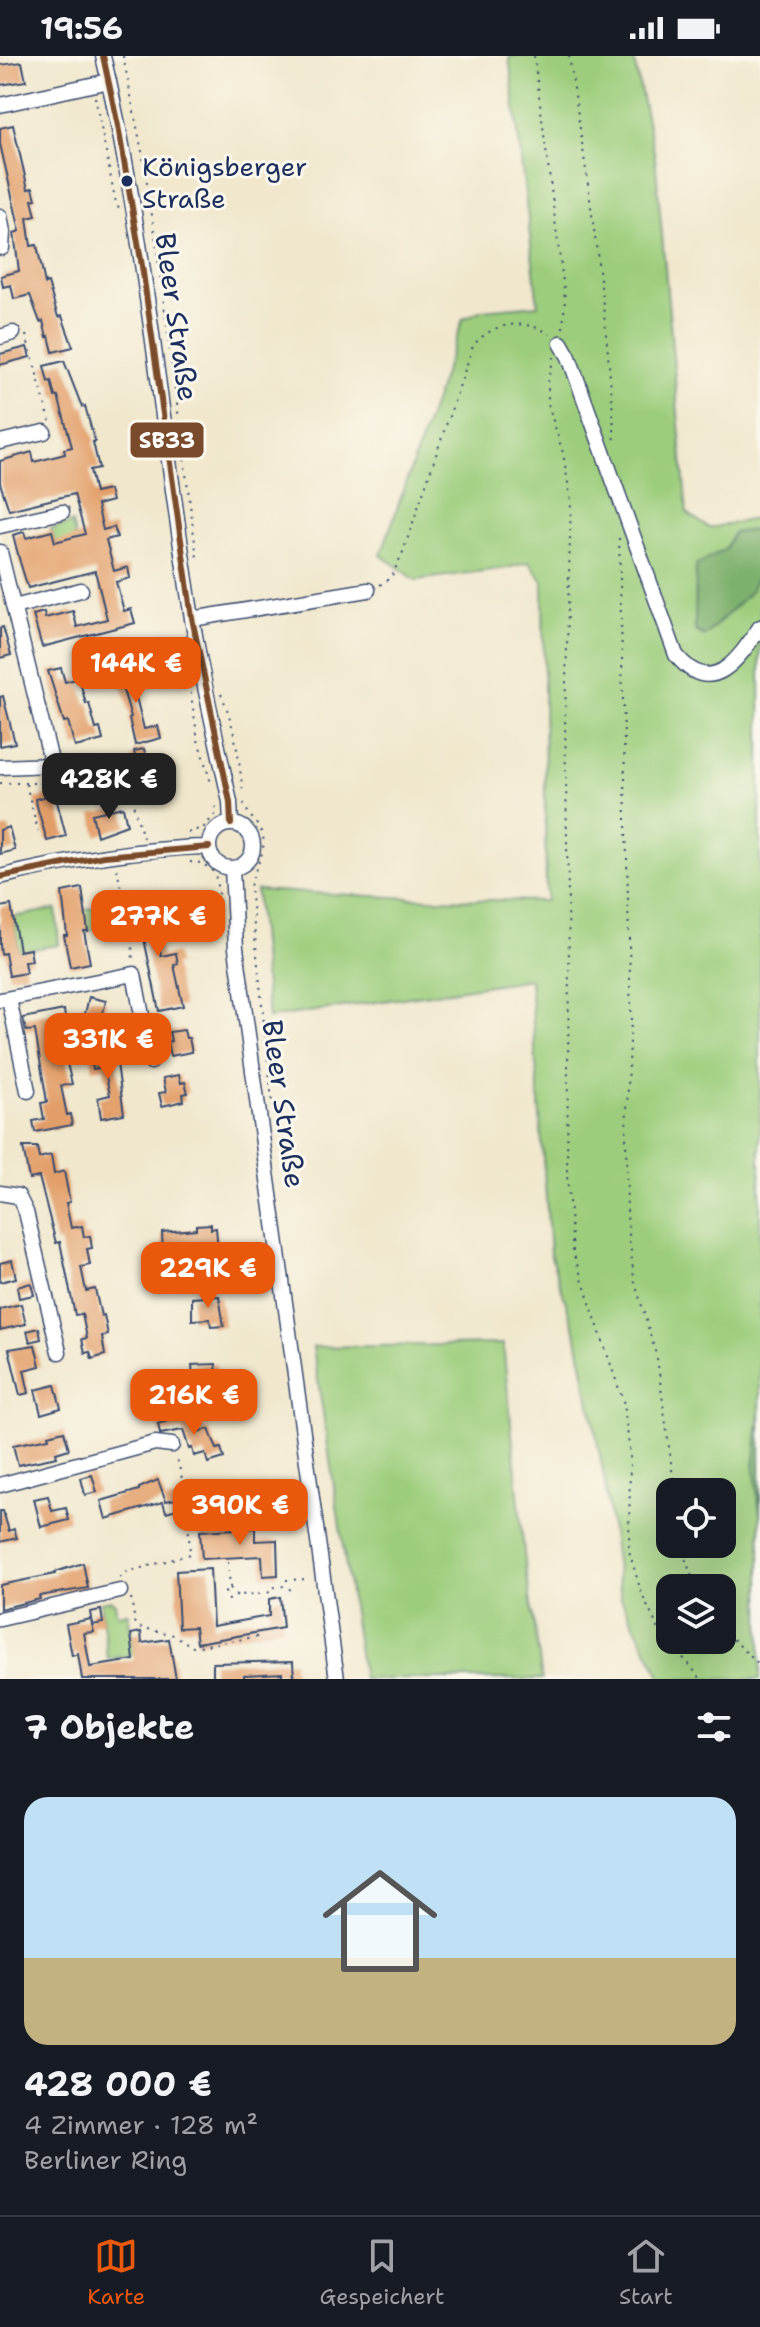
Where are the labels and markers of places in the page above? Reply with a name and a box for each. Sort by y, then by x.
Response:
place label: Königsberger Straße [142,149,307,216]
marker: Königsberger Straße [119,173,135,189]
pin: 144K € [71,637,201,705]
pin: 428K € [44,753,174,821]
pin: 277K € [93,890,223,958]
pin: 331K € [43,1013,173,1081]
pin: 229K € [143,1242,273,1310]
pin: 216K € [129,1369,259,1437]
pin: 390K € [175,1479,305,1547]

